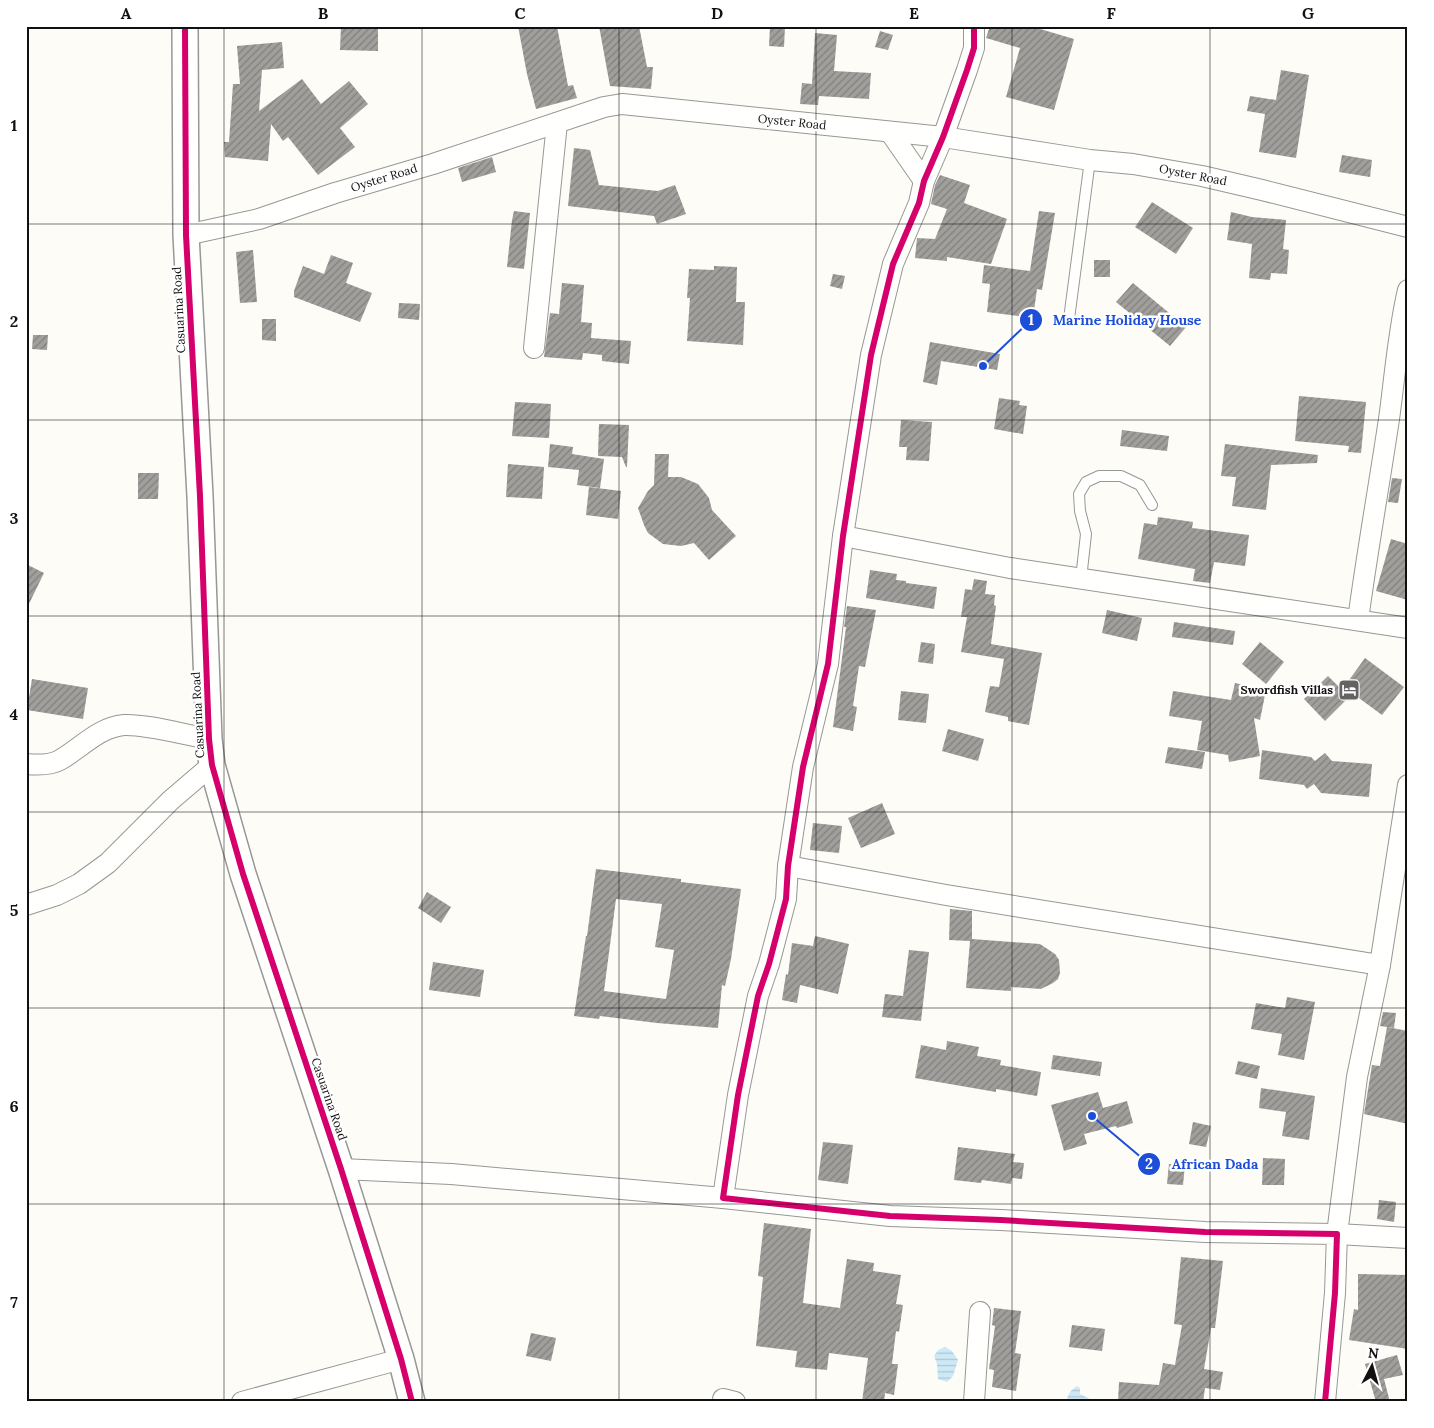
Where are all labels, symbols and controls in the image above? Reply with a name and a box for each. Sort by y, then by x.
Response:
text: A [121,3,132,23]
text: B [318,3,329,23]
text: C [514,3,526,23]
text: D [711,3,723,23]
text: E [909,3,919,23]
text: F [1106,3,1116,23]
text: G [1302,3,1314,23]
street label: Oyster Road [757,110,827,133]
text: 1 [11,115,17,135]
street label: Oyster Road [349,160,419,195]
street label: Oyster Road [1158,161,1228,188]
street label: Casuarina Road [169,266,188,354]
callout: Marine Holiday House [1018,306,1212,335]
text: 1 [1028,310,1034,329]
text: 2 [10,311,18,331]
text: Marine Holiday House [1053,311,1202,329]
text: 3 [10,508,19,528]
street label: Casuarina Road [188,671,207,759]
hotel icon: Swordfish Villas [1337,678,1361,702]
place label: Swordfish Villas [1241,682,1333,697]
text: 4 [10,704,19,724]
text: 5 [10,900,19,920]
street label: Casuarina Road [308,1055,351,1142]
text: 6 [9,1096,19,1116]
callout: African Dada [1137,1149,1268,1178]
text: 2 [1145,1154,1153,1173]
text: African Dada [1172,1155,1259,1173]
text: 7 [10,1292,18,1312]
north arrow [1346,1340,1396,1390]
text: N [1367,1344,1380,1363]

